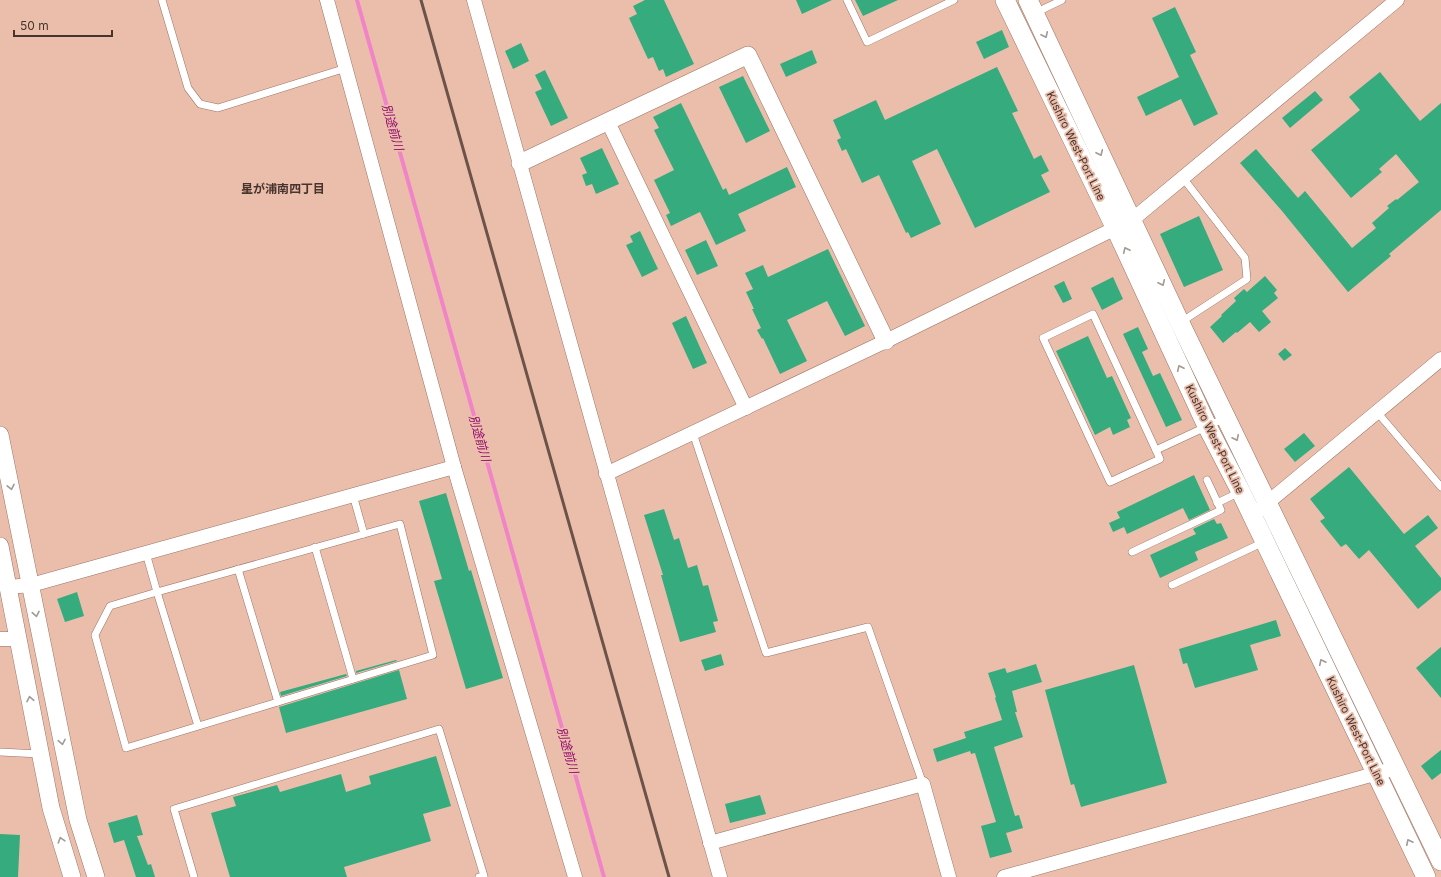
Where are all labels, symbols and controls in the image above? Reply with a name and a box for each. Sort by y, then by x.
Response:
scale bar [14,12,112,38]
text: 50 m [20,18,49,33]
one-way arrow [1040,31,1048,38]
street label: Kushiro West-Port Line [1044,89,1108,203]
water label: 別途前川 [379,102,407,154]
one-way arrow [1095,148,1103,156]
district label: 星が浦南四丁目 [241,181,325,196]
one-way arrow [1122,247,1130,254]
one-way arrow [1157,279,1165,286]
one-way arrow [1177,365,1185,373]
street label: Kushiro West-Port Line [1183,382,1247,496]
water label: 別途前川 [466,413,494,465]
one-way arrow [1231,434,1239,441]
one-way arrow [6,484,14,490]
one-way arrow [32,611,40,618]
one-way arrow [1319,659,1327,666]
street label: Kushiro West-Port Line [1324,674,1388,788]
one-way arrow [26,696,34,702]
water label: 別途前川 [554,725,582,777]
one-way arrow [57,739,65,745]
one-way arrow [57,836,66,843]
one-way arrow [1406,838,1414,846]

